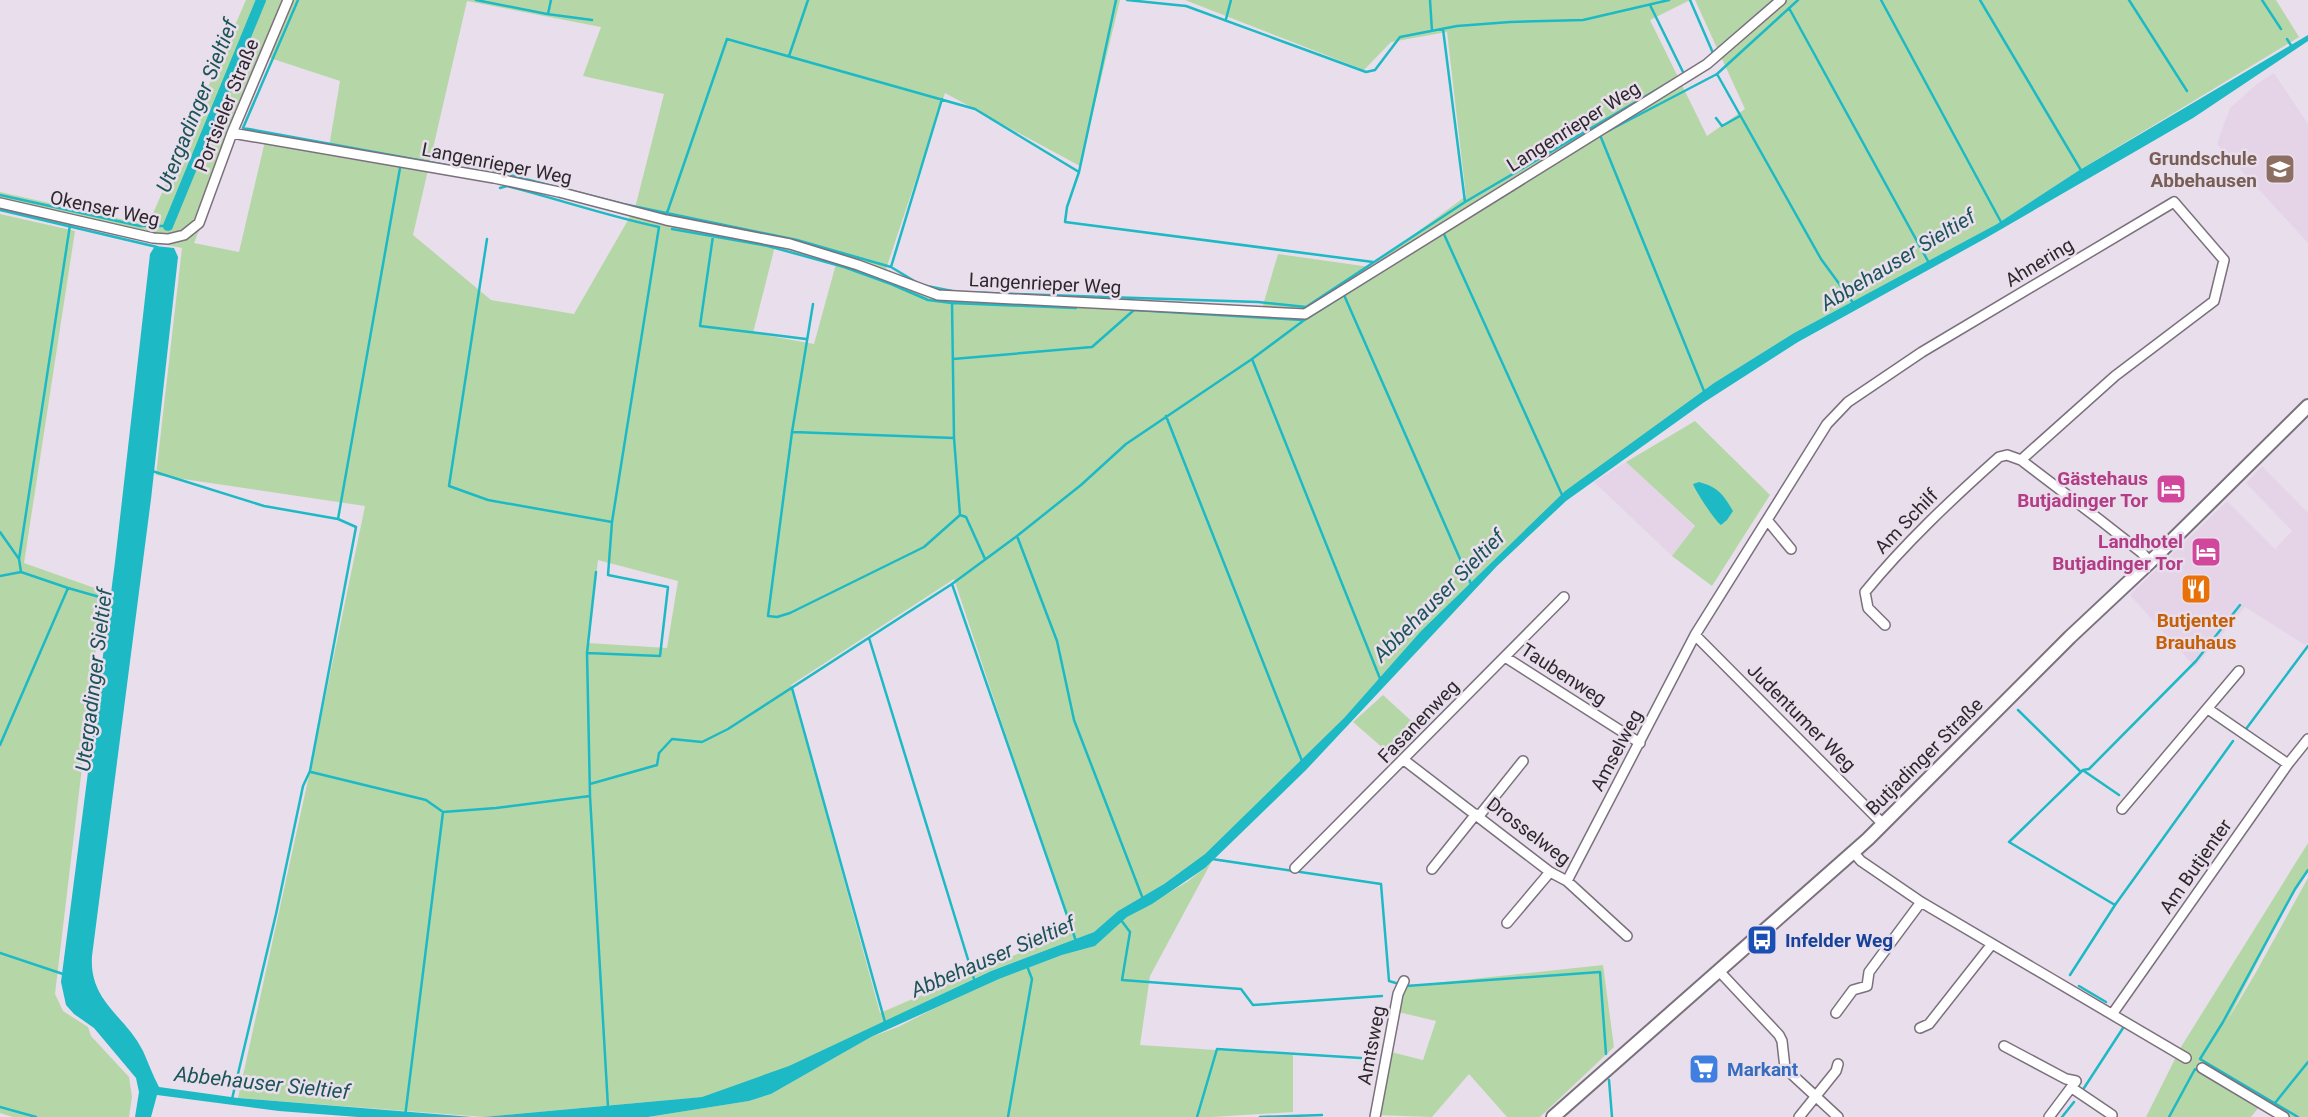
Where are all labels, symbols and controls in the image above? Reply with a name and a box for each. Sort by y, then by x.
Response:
water label: Utergadinger Sieltief [151,14,243,196]
street label: Portsieler Straße [189,35,264,175]
street label: Langenrieper Weg [1502,76,1644,177]
street label: Langenrieper Weg [420,138,574,189]
place label: Grundschule Abbehausen [2149,147,2257,192]
school or university icon: Grundschule Abbehausen [2263,152,2297,186]
street label: Okenser Weg [48,186,162,231]
water label: Abbehauser Sieltief [1815,203,1981,316]
street label: Ahnering [2001,233,2078,292]
street label: Langenrieper Weg [968,268,1122,299]
place label: Gästehaus Butjadinger Tor [2017,467,2148,512]
hotel icon: Gästehaus Butjadinger Tor [2154,472,2188,506]
street label: Am Schilf [1870,484,1943,559]
water label: Abbehauser Sieltief [1368,524,1511,667]
place label: Landhotel Butjadinger Tor [2052,530,2183,575]
hotel icon: Landhotel Butjadinger Tor [2189,535,2223,569]
restaurant icon: Butjenter Brauhaus [2179,572,2213,606]
water label: Utergadinger Sieltief [71,585,117,773]
place label: Butjenter Brauhaus [2156,609,2237,654]
street label: Taubenweg [1517,638,1611,711]
street label: Judentumer Weg [1743,658,1861,776]
street label: Fasanenweg [1373,675,1464,768]
street label: Butjadinger Straße [1861,693,1988,820]
street label: Amselweg [1585,706,1647,795]
street label: Drosselweg [1482,792,1575,870]
street label: Am Butjenter [2154,814,2237,918]
water label: Abbehauser Sieltief [906,911,1081,1003]
bus stop icon: Infelder Weg [1745,923,1779,957]
place label: Infelder Weg [1785,929,1893,952]
street label: Amtsweg [1353,1004,1390,1087]
supermarket icon: Markant [1687,1052,1721,1086]
place label: Markant [1727,1058,1799,1081]
water label: Abbehauser Sieltief [172,1062,353,1104]

